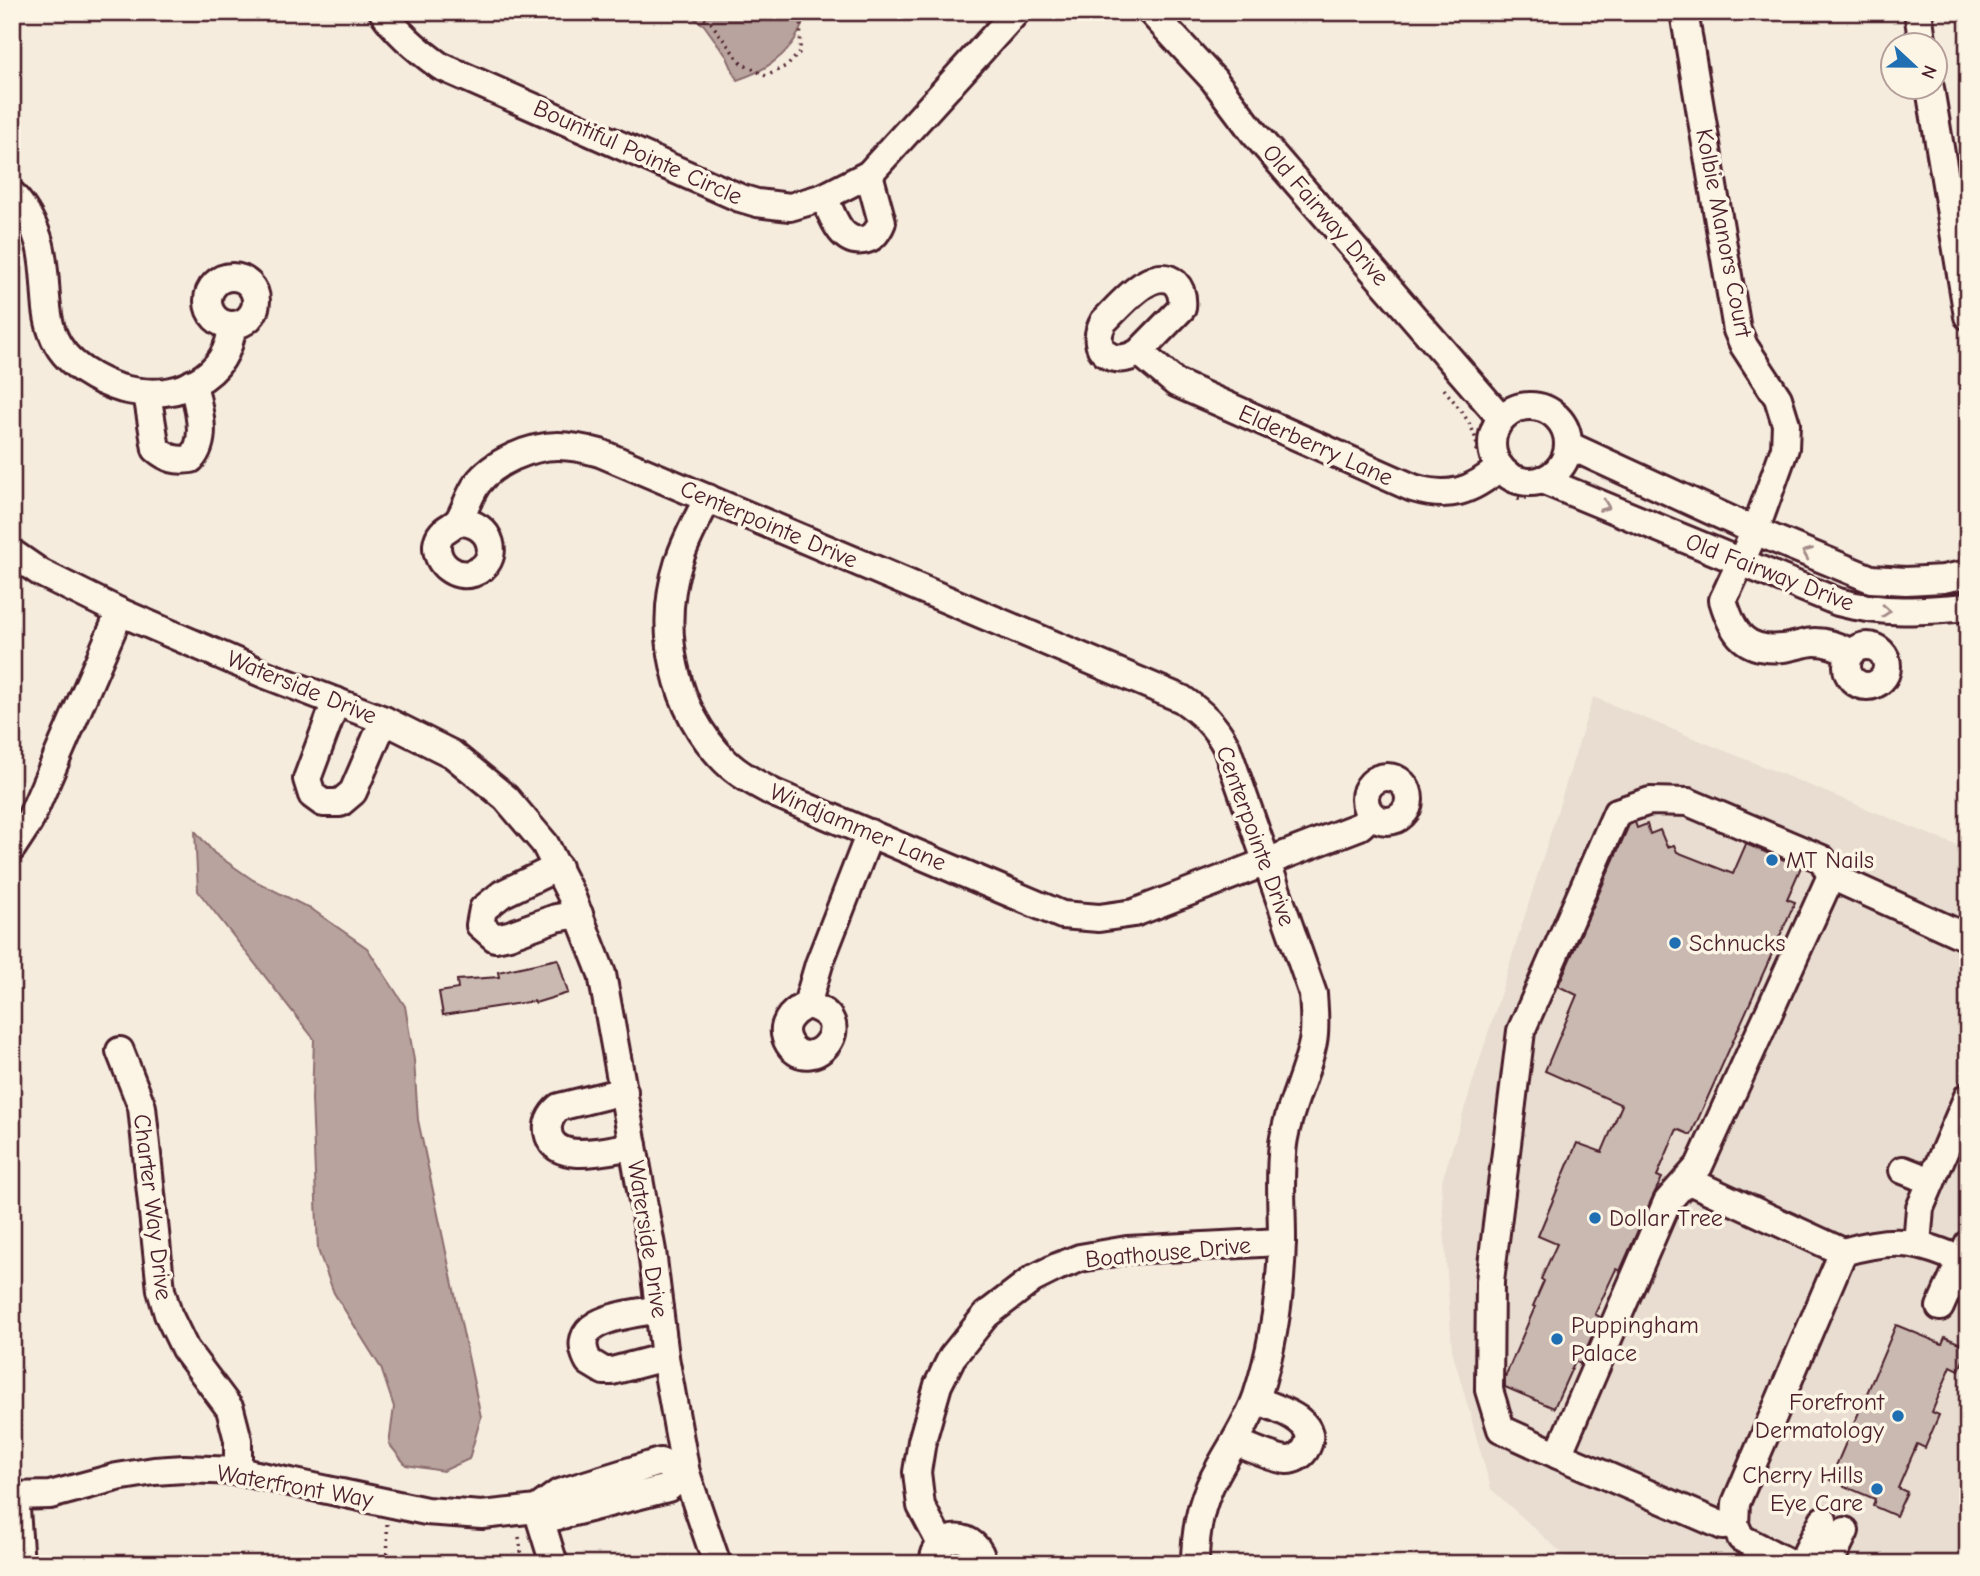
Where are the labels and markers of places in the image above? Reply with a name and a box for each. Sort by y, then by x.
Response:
place label: MT Nails [1786,846,1874,874]
marker: MT Nails [1764,852,1780,868]
place label: Schnucks [1689,929,1785,957]
marker: Schnucks [1667,935,1683,951]
place label: Dollar Tree [1609,1204,1723,1232]
marker: Dollar Tree [1587,1210,1603,1226]
place label: Puppingham Palace [1571,1311,1699,1367]
marker: Puppingham Palace [1549,1331,1565,1347]
place label: Forefront Dermatology [1755,1388,1885,1444]
marker: Forefront Dermatology [1890,1408,1906,1424]
place label: Cherry Hills Eye Care [1742,1461,1863,1517]
marker: Cherry Hills Eye Care [1869,1481,1885,1497]

